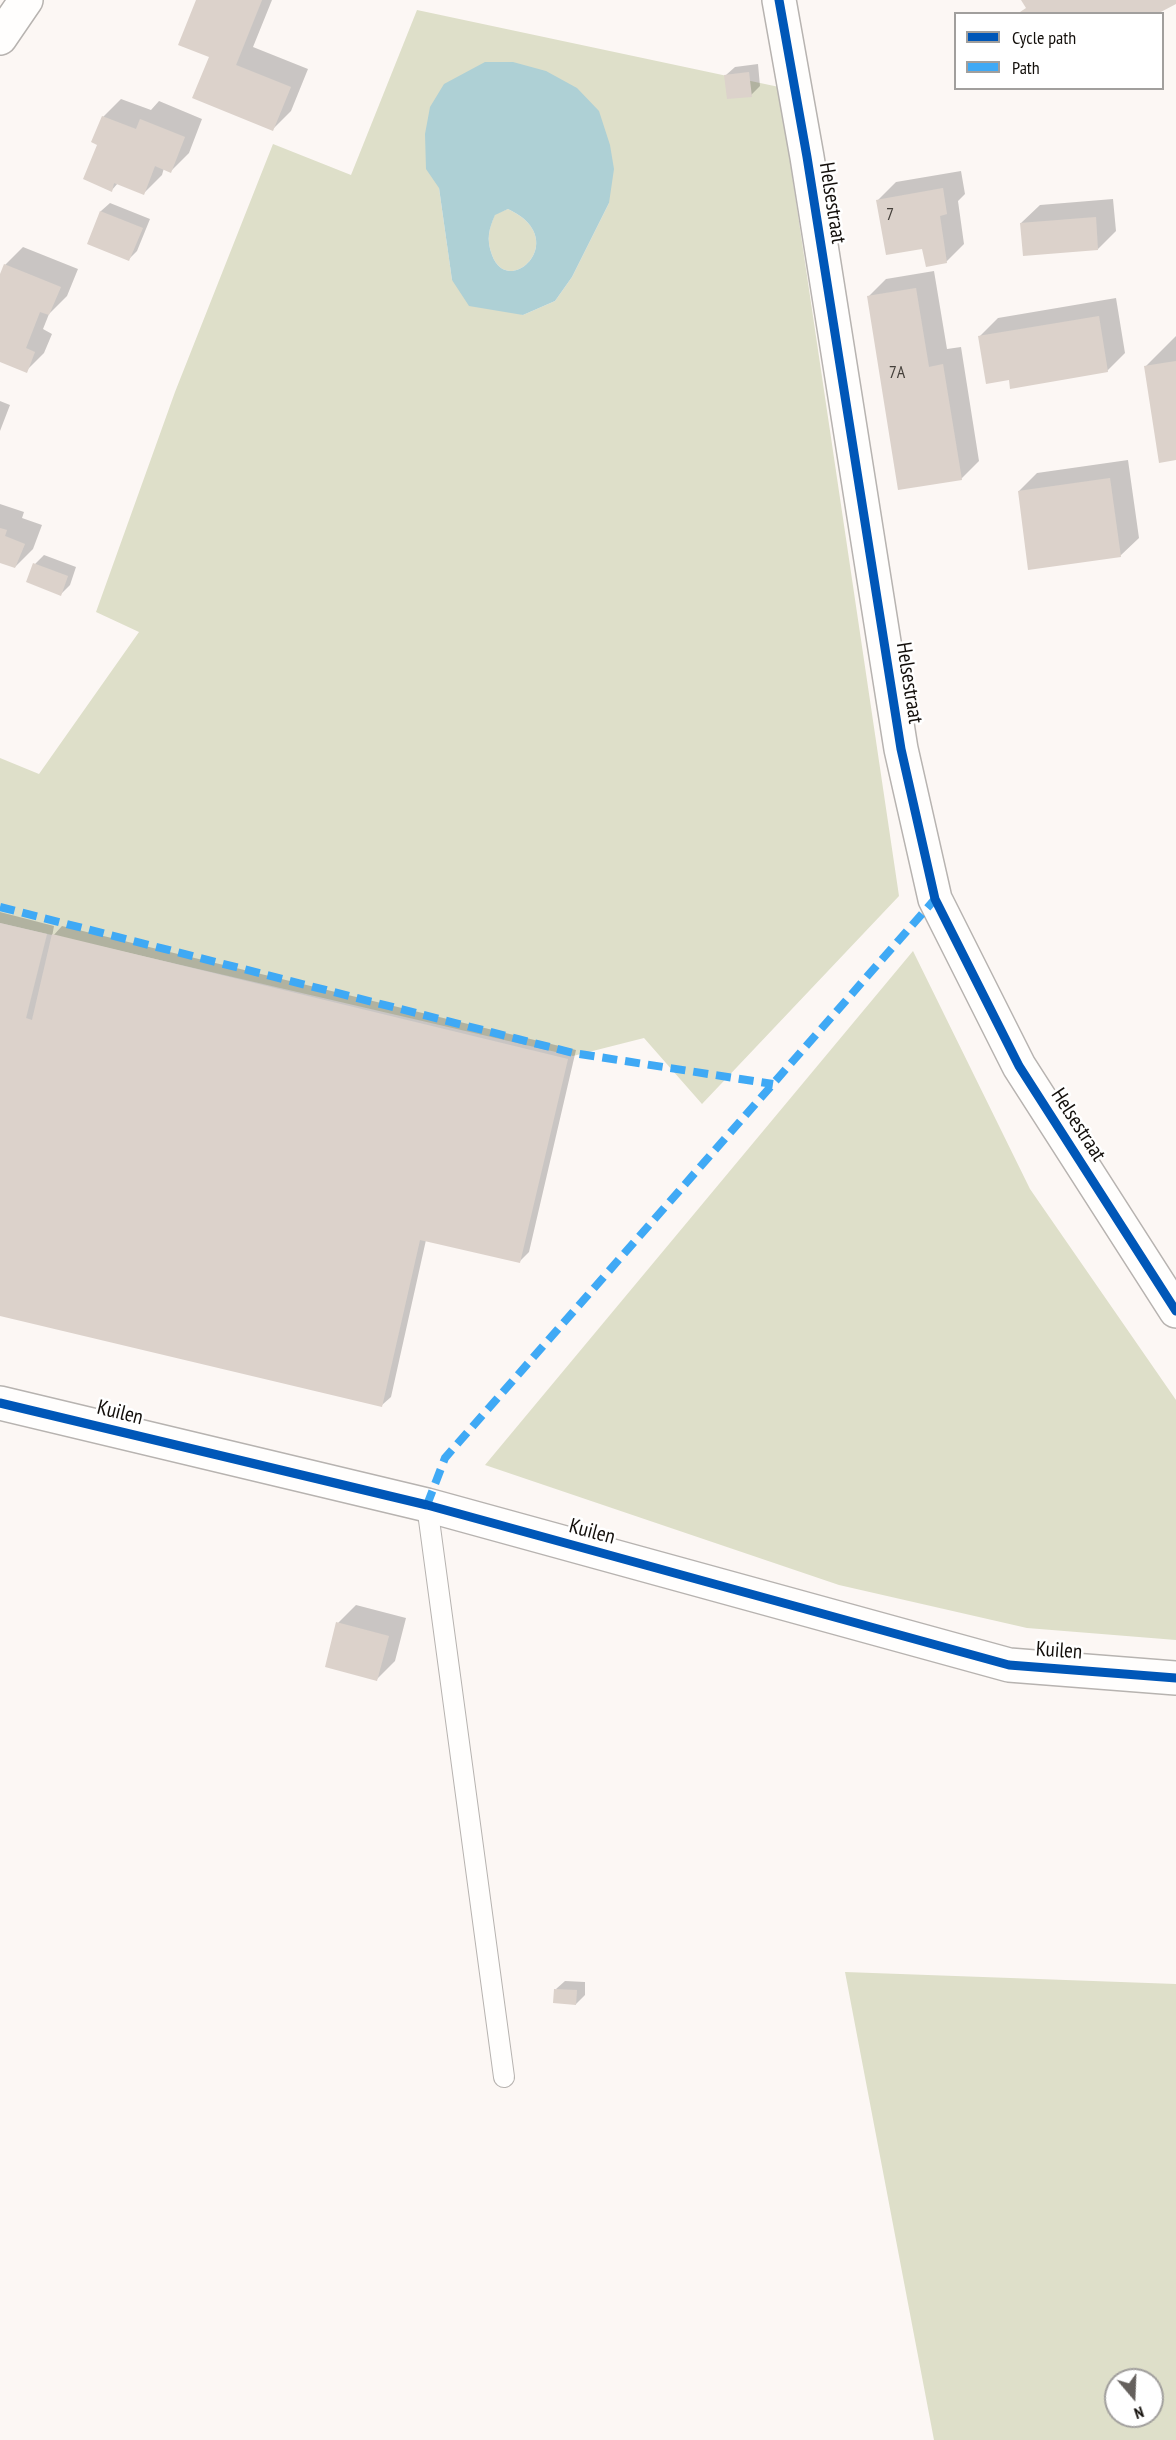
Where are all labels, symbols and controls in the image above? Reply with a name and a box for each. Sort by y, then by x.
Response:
legend [954,12,1164,90]
text: Cycle path [1012,26,1076,49]
text: Path [1012,56,1040,79]
street label: Helsestraat [813,161,851,245]
house number: 7 [886,204,894,226]
house number: 7A [889,362,905,384]
street label: Helsestraat [890,641,928,725]
street label: Helsestraat [1045,1084,1111,1166]
street label: Kuilen [94,1395,146,1431]
street label: Kuilen [566,1514,618,1550]
street label: Kuilen [1035,1637,1083,1665]
north arrow [1104,2368,1164,2428]
text: N [1132,2402,1147,2424]

